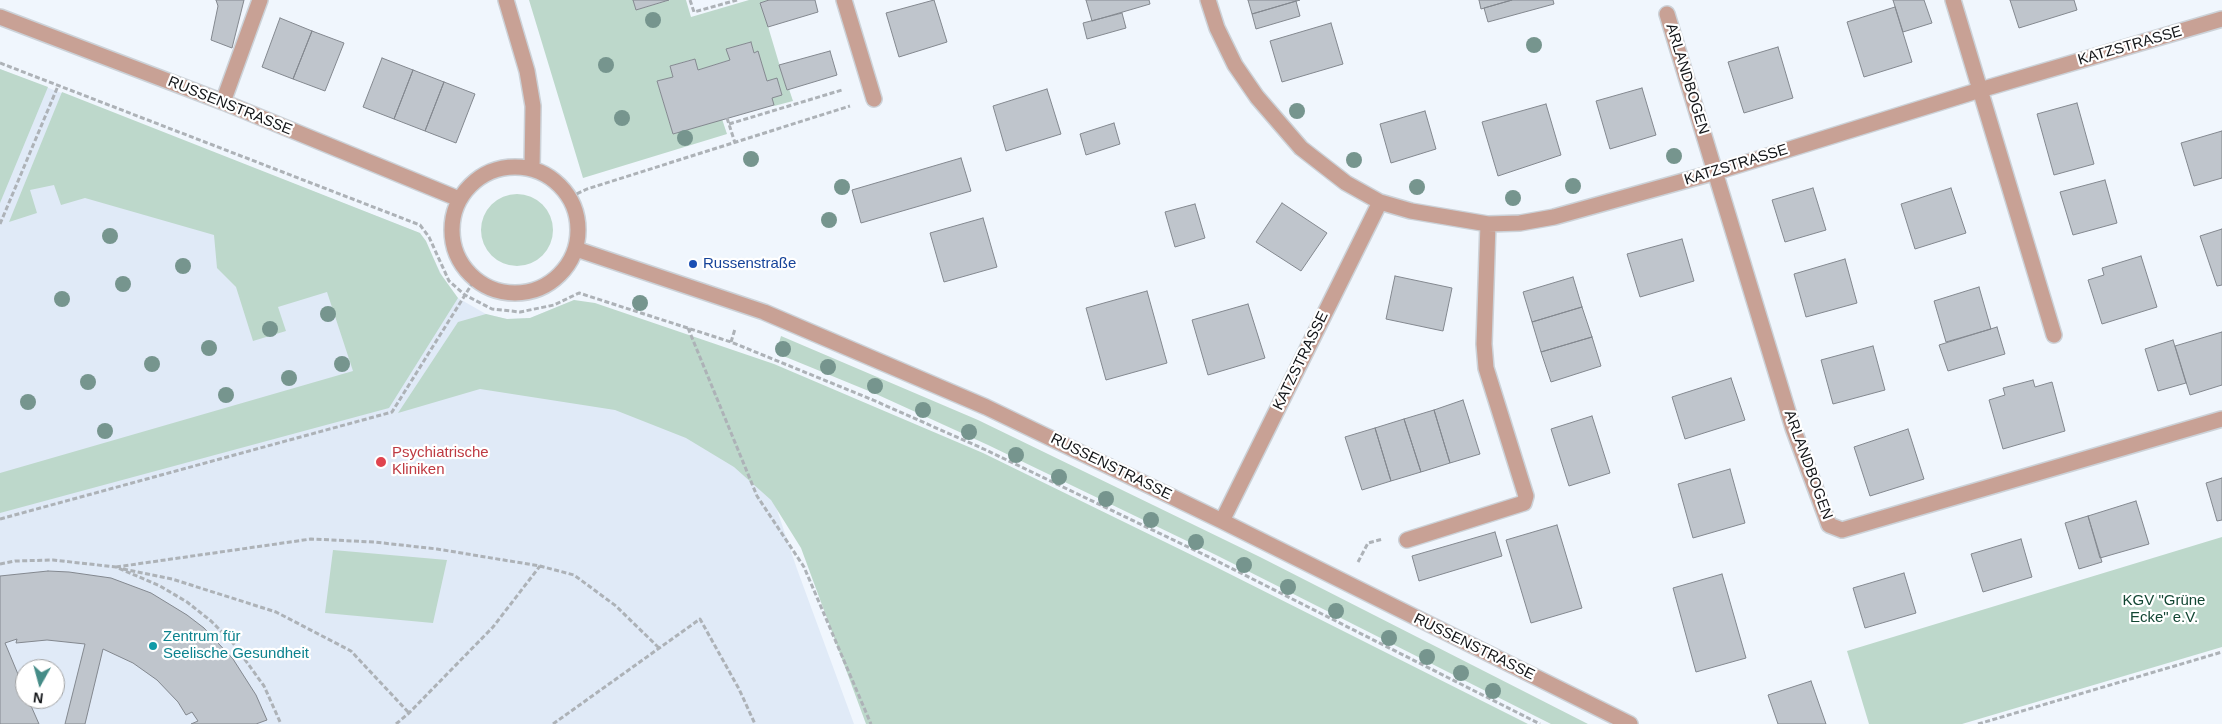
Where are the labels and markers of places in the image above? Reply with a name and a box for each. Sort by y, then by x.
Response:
place label: Russenstraße [703,255,796,273]
marker: Russenstraße [687,258,699,270]
place label: Psychiatrische Kliniken [392,444,489,479]
marker: Psychiatrische Kliniken [374,455,388,469]
place label: Zentrum für Seelische Gesundheit [163,628,309,663]
marker: Zentrum für Seelische Gesundheit [147,640,159,652]

